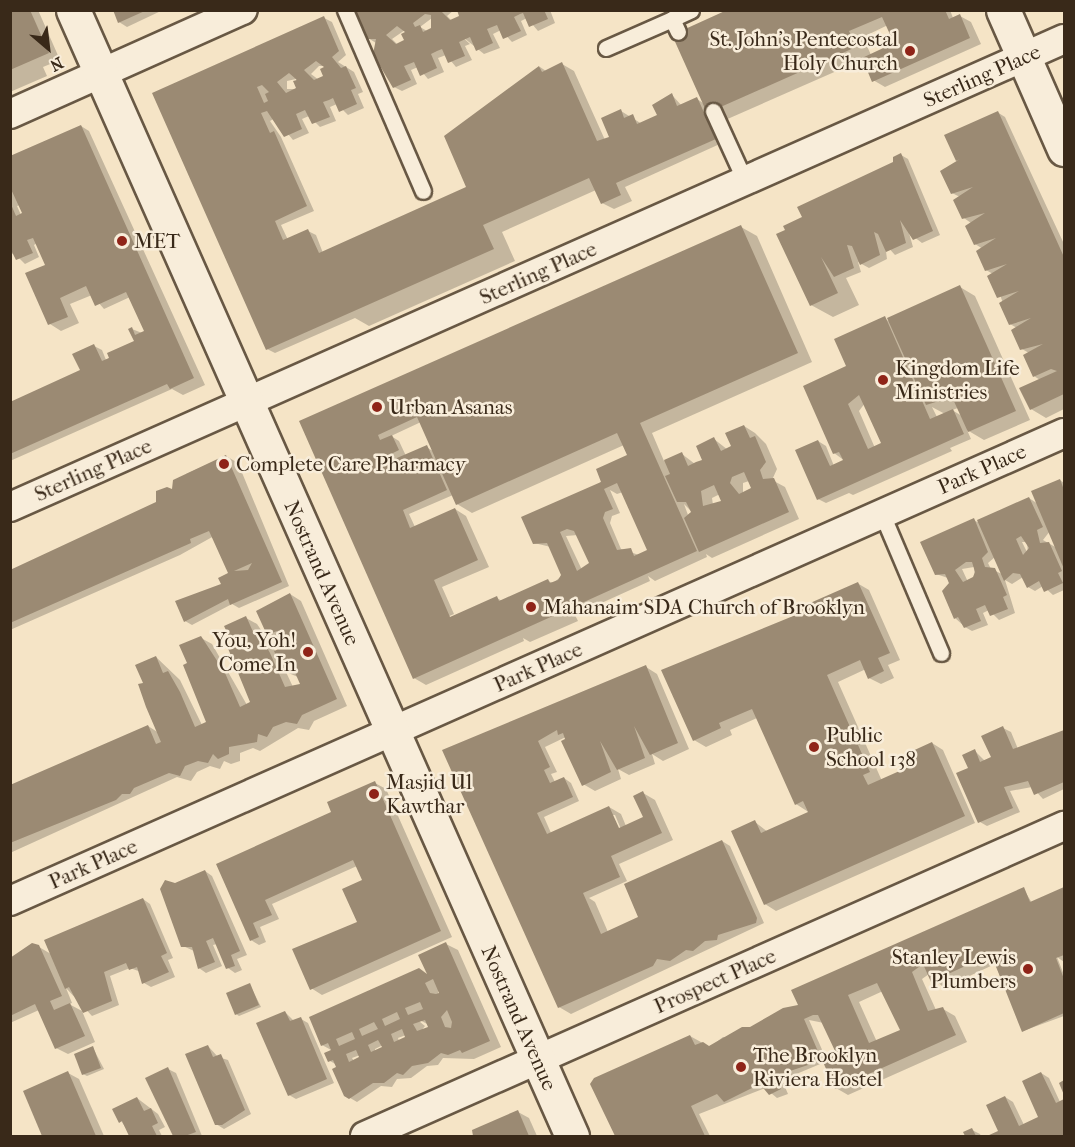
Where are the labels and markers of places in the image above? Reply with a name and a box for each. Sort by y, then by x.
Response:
place label: St. John's Pentecostal Holy Church [710,26,898,76]
marker: St. John's Pentecostal Holy Church [903,44,917,58]
place label: MET [134,228,180,254]
marker: MET [115,234,129,248]
place label: Kingdom Life Ministries [895,355,1020,405]
marker: Kingdom Life Ministries [876,373,890,387]
place label: Urban Asanas [389,394,512,420]
marker: Urban Asanas [370,400,384,414]
place label: Complete Care Pharmacy [236,451,466,477]
marker: Complete Care Pharmacy [217,457,231,471]
place label: Mahanaim SDA Church of Brooklyn [543,594,865,620]
marker: Mahanaim SDA Church of Brooklyn [524,600,538,614]
place label: You, Yoh! Come In [212,627,296,677]
marker: You, Yoh! Come In [301,645,315,659]
place label: Public School 138 [826,722,916,772]
marker: Public School 138 [807,740,821,754]
place label: Masjid Ul Kawthar [386,769,472,819]
marker: Masjid Ul Kawthar [367,787,381,801]
place label: Stanley Lewis Plumbers [892,944,1016,994]
marker: Stanley Lewis Plumbers [1021,962,1035,976]
place label: The Brooklyn Riviera Hostel [753,1042,883,1092]
marker: The Brooklyn Riviera Hostel [734,1060,748,1074]

